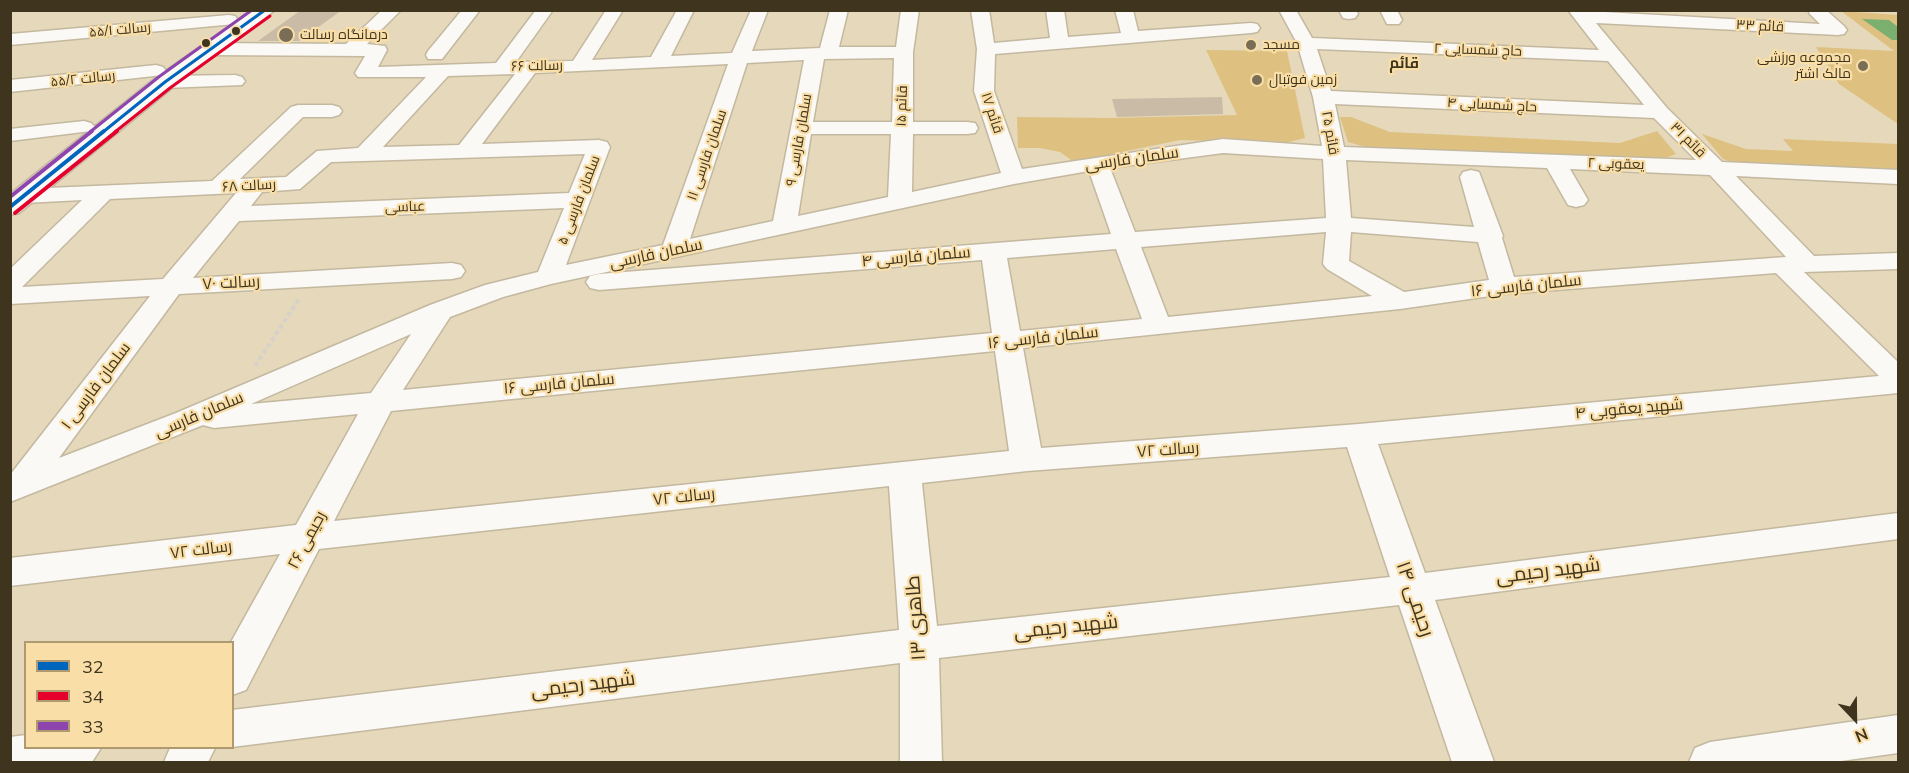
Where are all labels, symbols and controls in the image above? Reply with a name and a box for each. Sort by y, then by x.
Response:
street label: قائم ۳۳ [1736,16,1784,36]
street label: رسالت ۵۵/۱ [88,19,152,41]
unlabelled marker [230,25,242,37]
marker: درمانگاه رسالت [277,26,295,44]
place label: درمانگاه رسالت [300,27,388,43]
unlabelled marker [200,37,212,49]
place label: مسجد [1263,37,1300,53]
marker: مسجد [1244,38,1258,52]
street label: حاج شمسایی ۲ [1434,40,1522,60]
place label: مجموعه ورزشی مالک اشتر [1757,50,1851,82]
district label: قائم [1389,54,1419,72]
street label: رسالت ۶۶ [511,57,563,75]
marker: مجموعه ورزشی مالک اشتر [1856,59,1870,73]
street label: رسالت ۵۵/۲ [50,67,116,91]
place label: زمین فوتبال [1269,72,1337,88]
marker: زمین فوتبال [1250,73,1264,87]
street label: قائم ۱۵ [893,85,911,127]
street label: قائم ۱۷ [977,90,1007,136]
street label: سلمان فارسی ۹ [783,92,815,188]
street label: حاج شمسایی ۴ [1447,94,1537,116]
street label: سلمان فارسی ۱۱ [684,107,730,203]
street label: قائم ۲۵ [1318,110,1342,156]
street label: قائم ۳۱ [1667,119,1709,161]
street label: سلمان فارسی [1084,143,1180,175]
street label: سلمان فارسی ۵ [554,153,604,247]
street label: یعقوبی ۲ [1587,155,1645,173]
street label: رسالت ۶۸ [222,176,276,196]
street label: عباسی [384,198,426,216]
street label: سلمان فارسی [608,235,704,273]
street label: سلمان فارسی ۴ [861,243,971,271]
street label: سلمان فارسی ۱۶ [1470,271,1582,301]
street label: رسالت ۷۰ [202,272,260,294]
street label: سلمان فارسی ۱۶ [987,323,1099,353]
street label: سلمان فارسی ۱ [57,339,135,433]
street label: سلمان فارسی ۱۶ [503,370,615,398]
street label: سلمان فارسی [152,388,246,442]
street label: شهید یعقوبی ۴ [1574,395,1684,423]
street label: رسالت ۷۲ [1136,438,1200,462]
street label: رسالت ۷۲ [652,484,716,510]
street label: رحیمی ۲۶ [284,508,330,572]
street label: رسالت ۷۲ [169,537,233,563]
street label: شهید رحیمی [1494,553,1602,589]
street label: رحیمی ۱۴ [1391,558,1439,640]
street label: طاهری ۱۳ [901,575,931,661]
street label: شهید رحیمی [1013,610,1119,644]
legend [24,641,234,749]
text: 32 [82,655,104,678]
street label: شهید رحیمی [529,667,637,703]
text: 34 [82,685,104,708]
north arrow [1825,689,1885,749]
text: 33 [82,715,104,738]
text: N [1852,724,1871,747]

